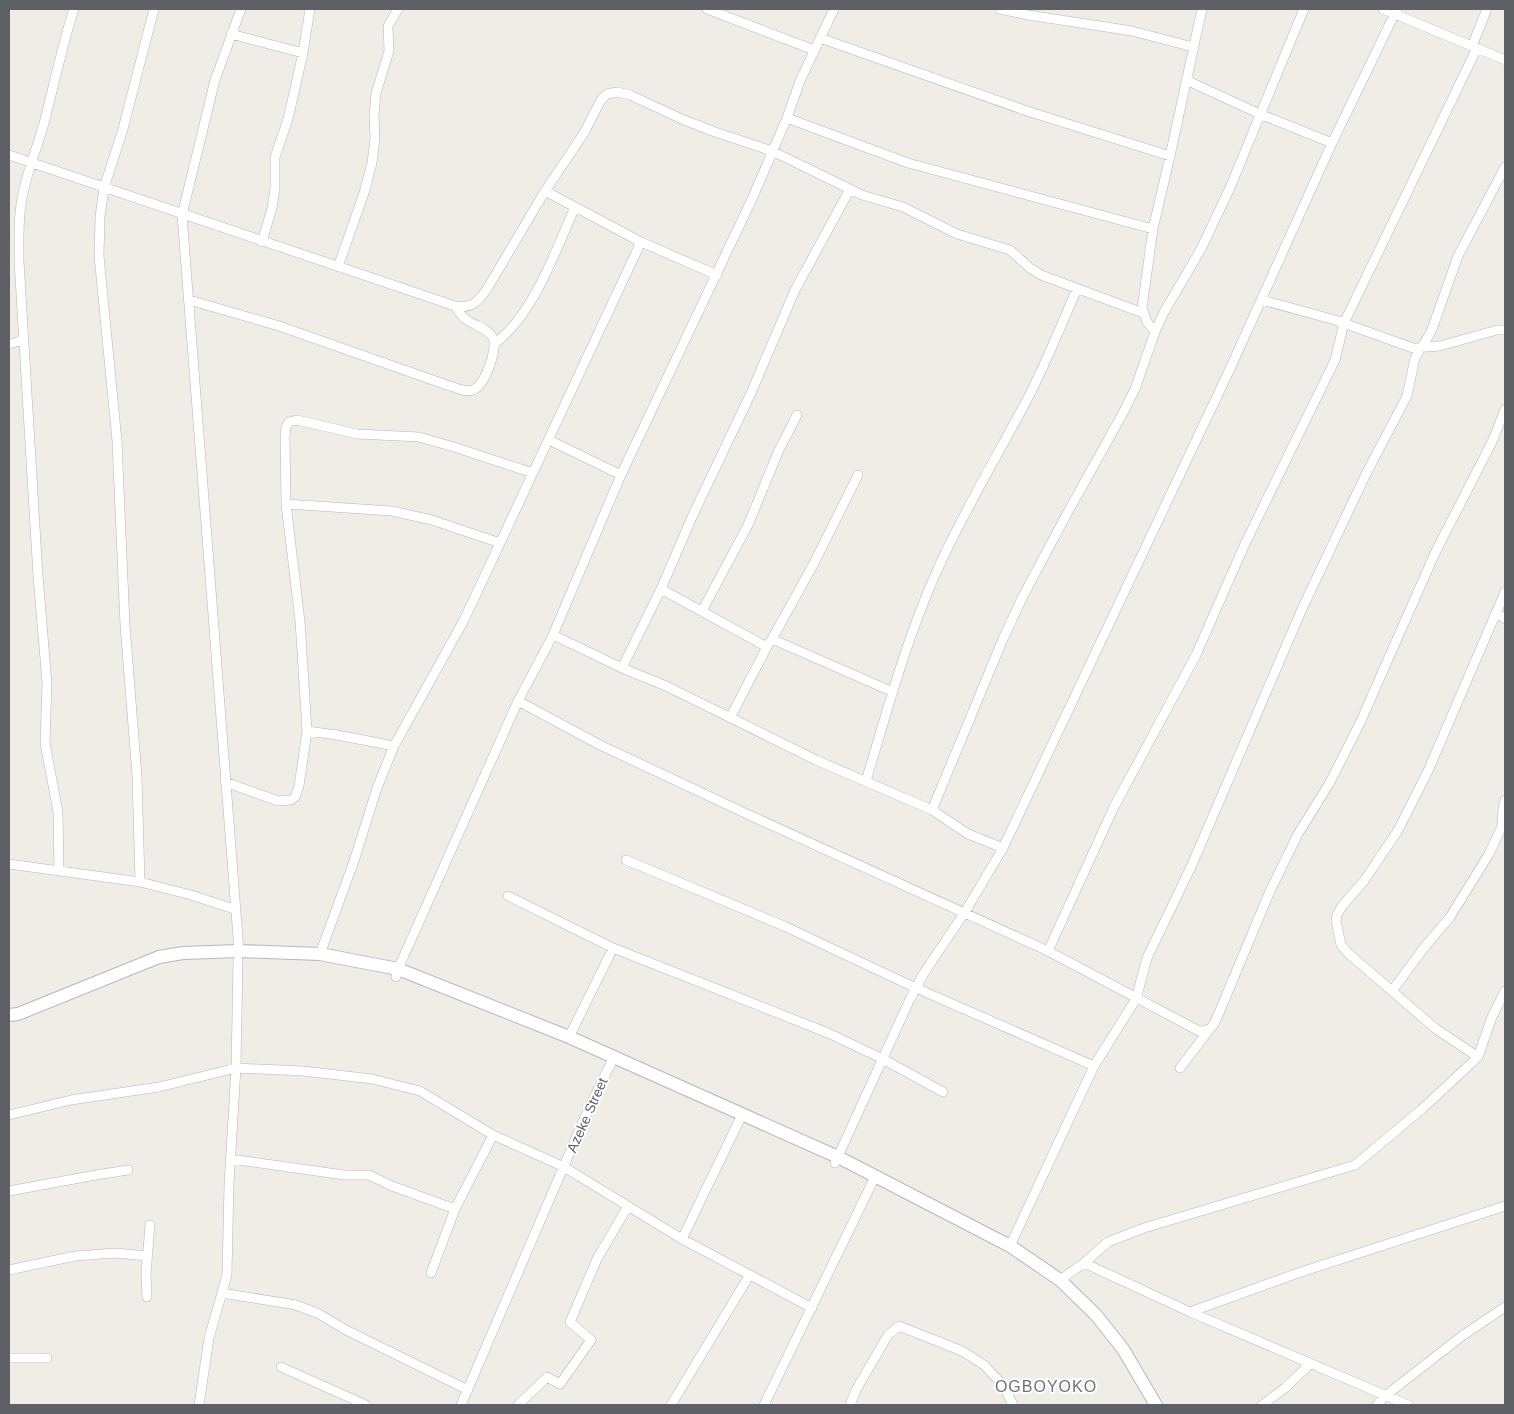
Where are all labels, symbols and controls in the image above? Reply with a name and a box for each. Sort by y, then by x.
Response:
street label: Azeke Street [563,1075,611,1155]
district label: OGBOYOKO [995,1378,1097,1395]

